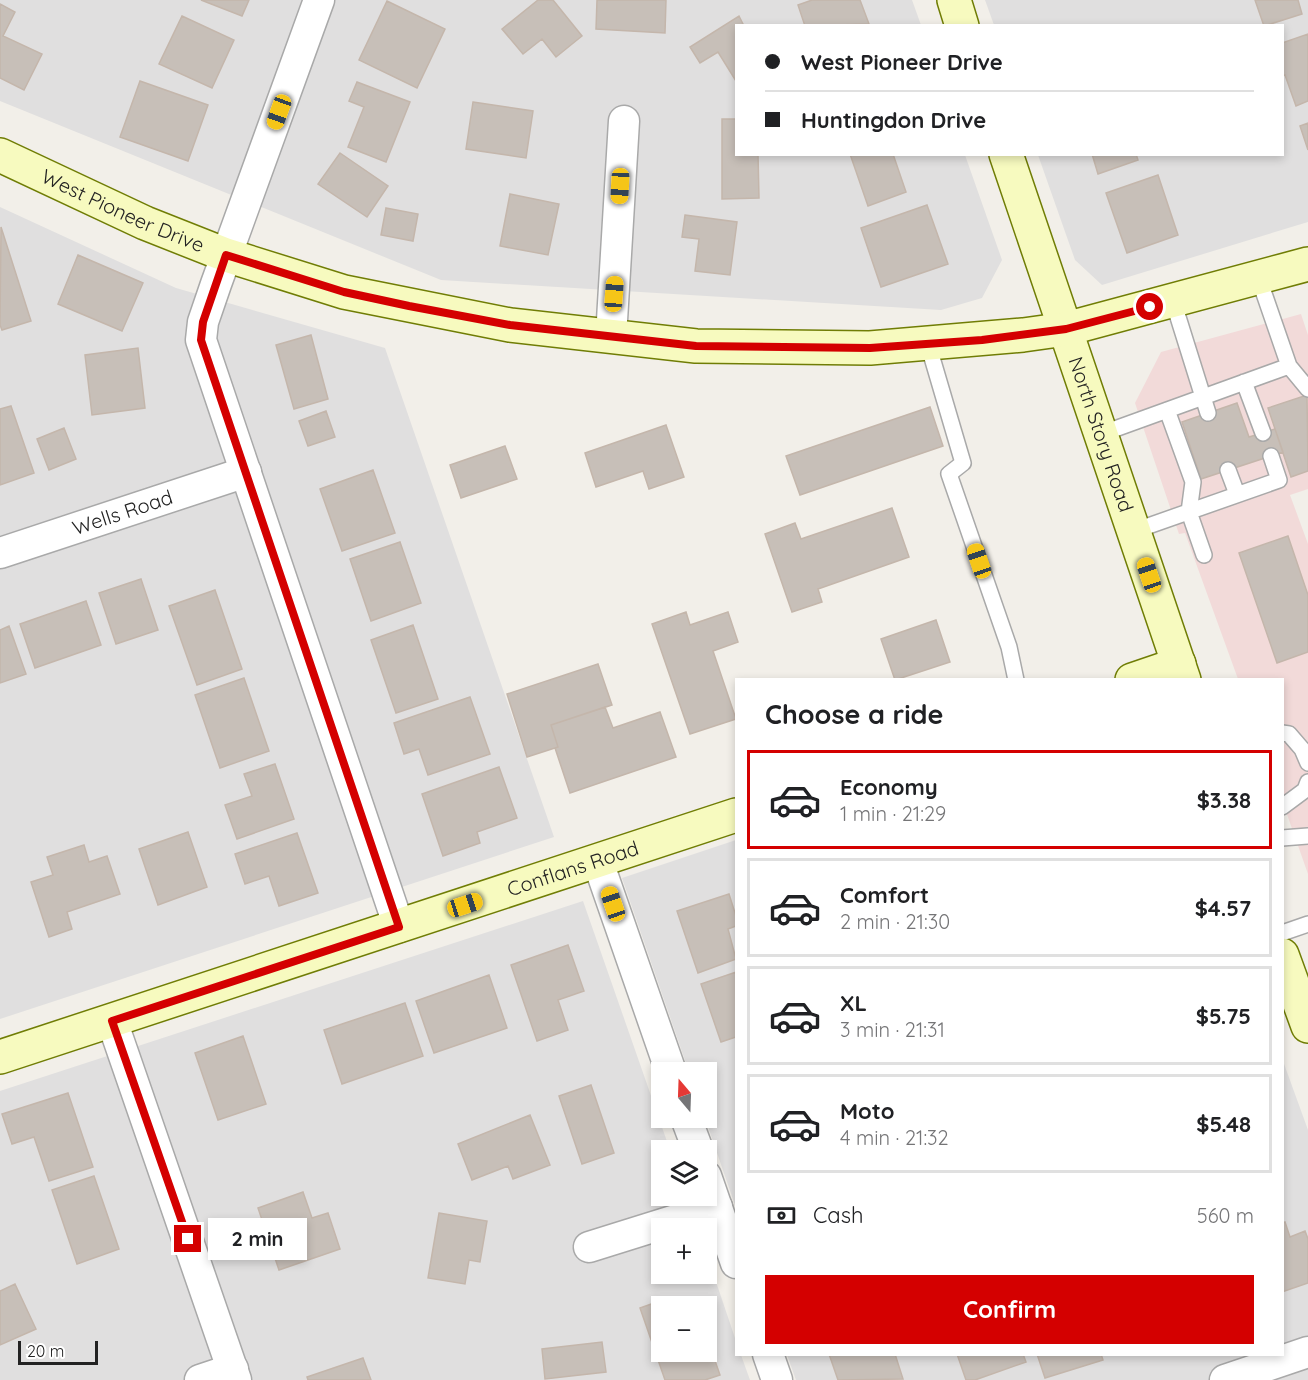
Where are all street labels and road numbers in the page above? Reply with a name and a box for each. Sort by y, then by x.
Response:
street label: West Pioneer Drive [38,163,208,257]
street label: North Story Road [1064,353,1139,515]
street label: Wells Road [69,484,176,540]
street label: Conflans Road [504,835,642,901]

